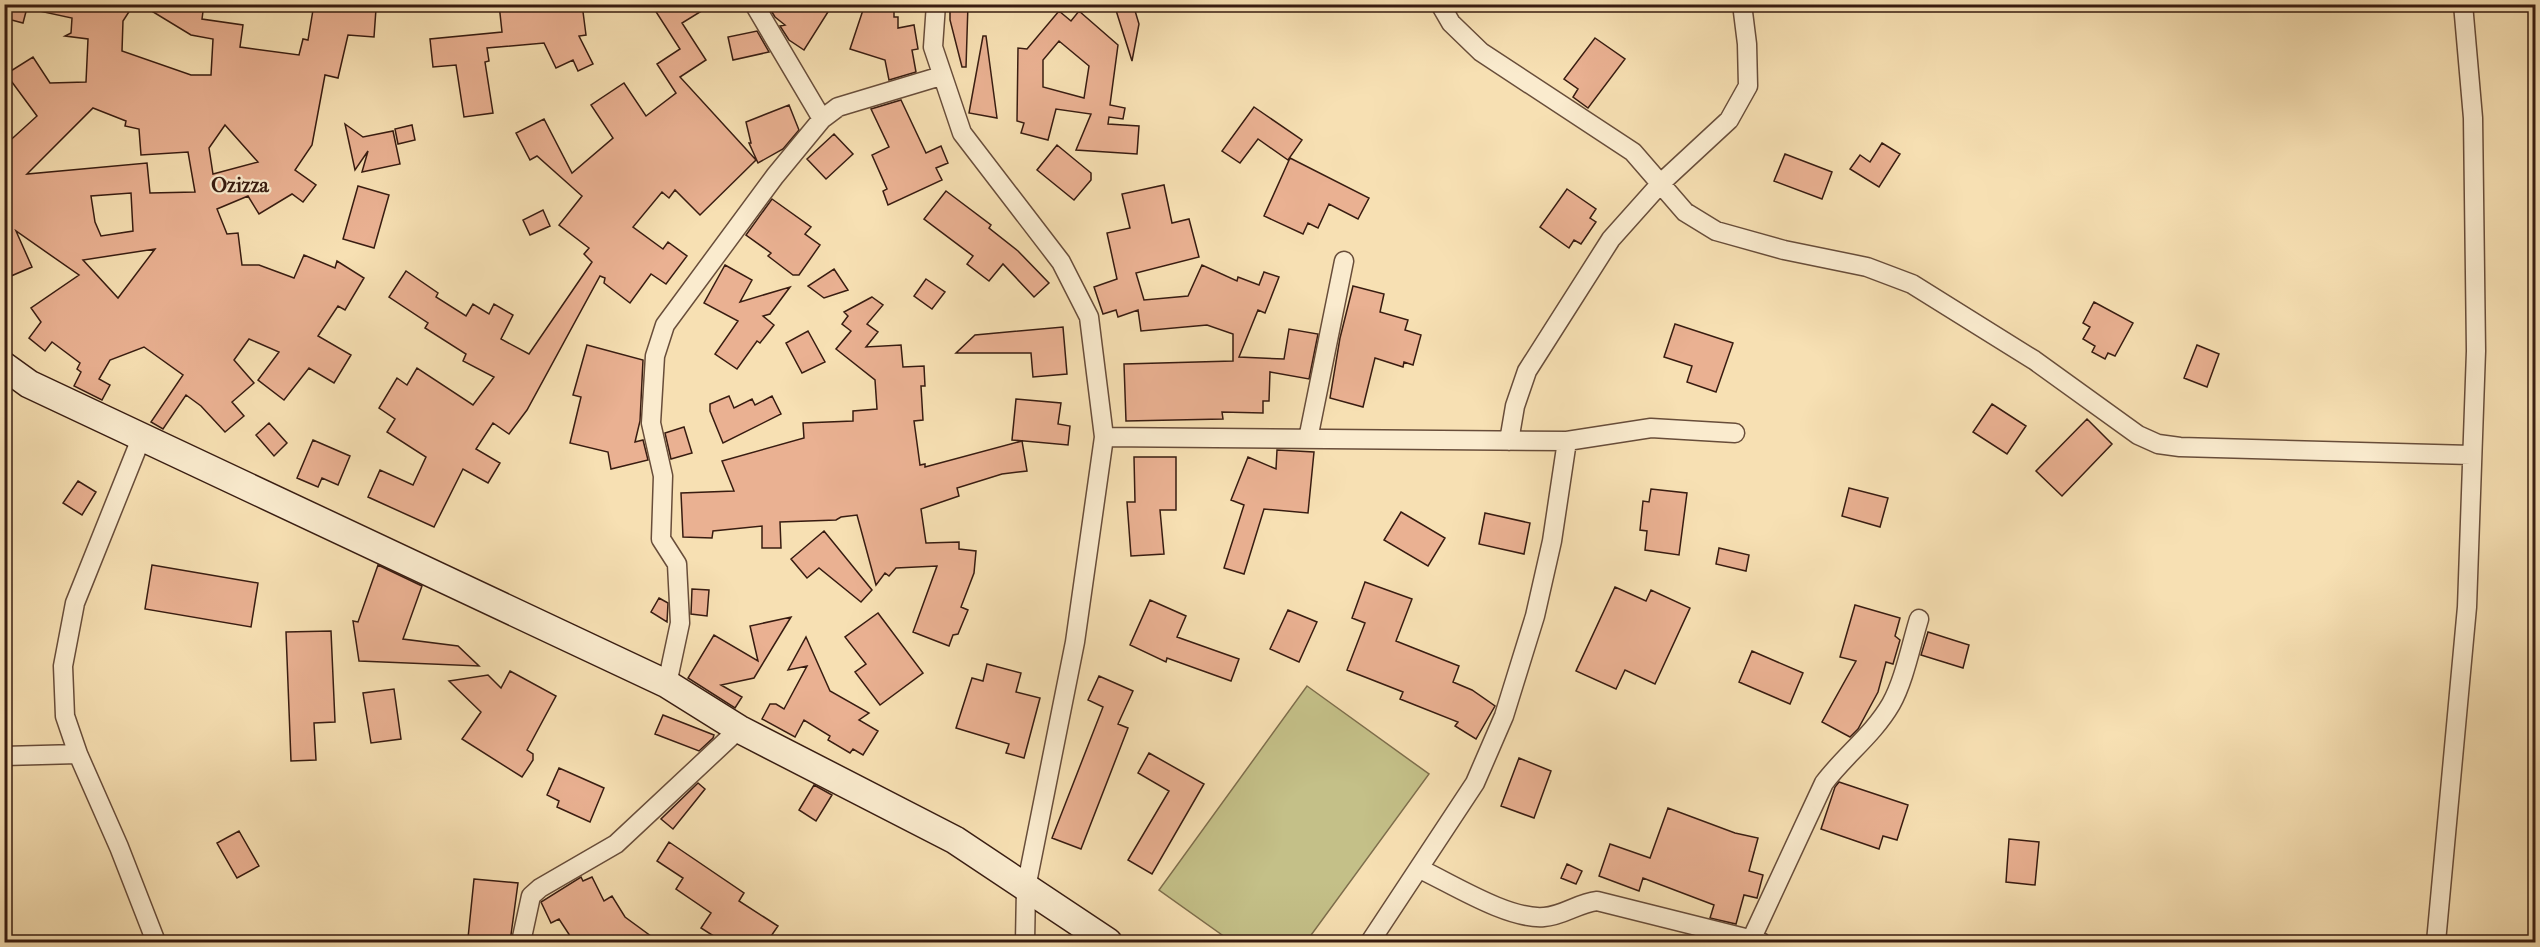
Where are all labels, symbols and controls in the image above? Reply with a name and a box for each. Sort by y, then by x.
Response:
district label: Ozizza [211,174,270,197]

